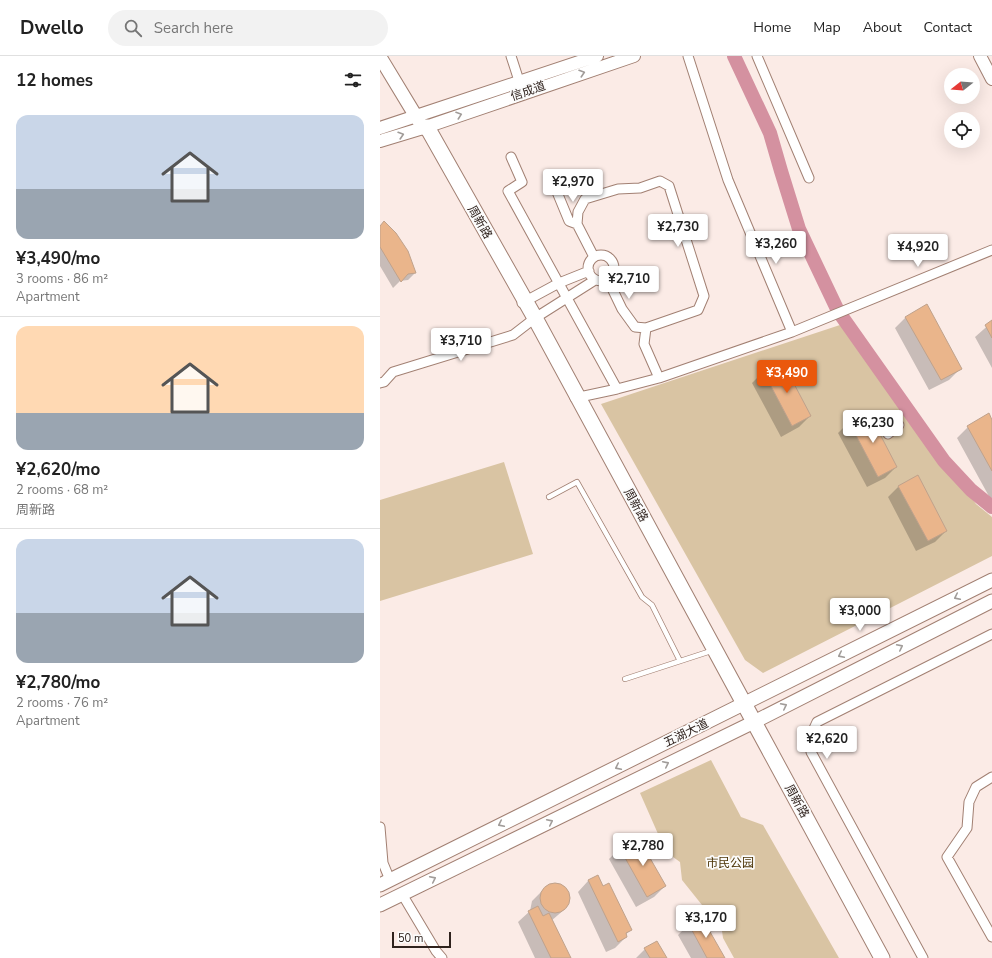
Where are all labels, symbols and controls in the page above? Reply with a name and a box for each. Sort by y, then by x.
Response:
search box [108,10,388,46]
text: Dwello [20,15,84,41]
icon: search [122,17,144,39]
text: Search here [154,18,233,38]
text: Home [753,18,791,37]
text: Map [813,18,841,37]
text: About [863,18,902,37]
text: Contact [924,18,972,37]
north arrow [944,68,980,104]
map controls [944,68,980,148]
text: 12 homes [16,69,93,92]
icon: filters [342,69,364,91]
one-way arrow [579,69,586,78]
street label: 信成道 [508,78,548,104]
one-way arrow [456,111,463,120]
button: locate [944,112,980,148]
one-way arrow [398,131,405,140]
icon: home [154,141,226,213]
pin: ¥2,970 [540,169,606,203]
text: ¥2,970 [552,173,594,191]
street label: 周新路 [464,202,496,242]
pin: ¥2,730 [645,214,711,248]
text: ¥2,730 [657,218,699,236]
pin: ¥3,260 [743,231,809,265]
pin: ¥4,920 [885,234,951,268]
text: ¥3,260 [755,235,797,253]
text: ¥4,920 [897,238,939,256]
text: ¥3,490/mo [16,247,100,270]
pin: ¥2,710 [596,266,662,300]
text: 3 rooms · 86 m² [16,270,108,288]
text: ¥2,710 [608,270,650,288]
text: Apartment [16,288,79,306]
pin: ¥3,710 [428,328,494,362]
text: ¥3,710 [440,332,482,350]
icon: home [154,352,226,424]
pin: ¥3,490 [754,360,820,394]
text: ¥3,490 [766,364,808,382]
pin: ¥6,230 [840,410,906,444]
text: ¥6,230 [852,414,894,432]
text: ¥2,620/mo [16,458,100,481]
text: 2 rooms · 68 m² [16,481,108,499]
street label: 周新路 [620,485,652,525]
text: 周新路 [16,501,55,519]
icon: home [154,565,226,637]
one-way arrow [954,593,961,600]
pin: ¥3,000 [827,598,893,632]
text: ¥3,000 [839,602,881,620]
one-way arrow [896,644,903,651]
one-way arrow [837,651,845,658]
text: ¥2,780/mo [16,671,100,694]
text: 2 rooms · 76 m² [16,694,108,712]
one-way arrow [780,703,788,711]
text: Apartment [16,712,79,730]
street label: 五湖大道 [661,715,711,751]
pin: ¥2,620 [794,726,860,760]
text: ¥2,620 [806,730,848,748]
one-way arrow [662,761,670,769]
one-way arrow [614,762,622,769]
street label: 周新路 [781,781,813,821]
one-way arrow [498,819,505,827]
one-way arrow [545,819,553,826]
pin: ¥2,780 [610,833,676,867]
text: ¥2,780 [622,837,664,855]
park label: 市民公园 [706,855,754,871]
one-way arrow [429,876,436,884]
pin: ¥3,170 [673,905,739,939]
text: ¥3,170 [685,909,727,927]
scale bar [392,930,451,949]
text: 50 m [398,931,423,946]

